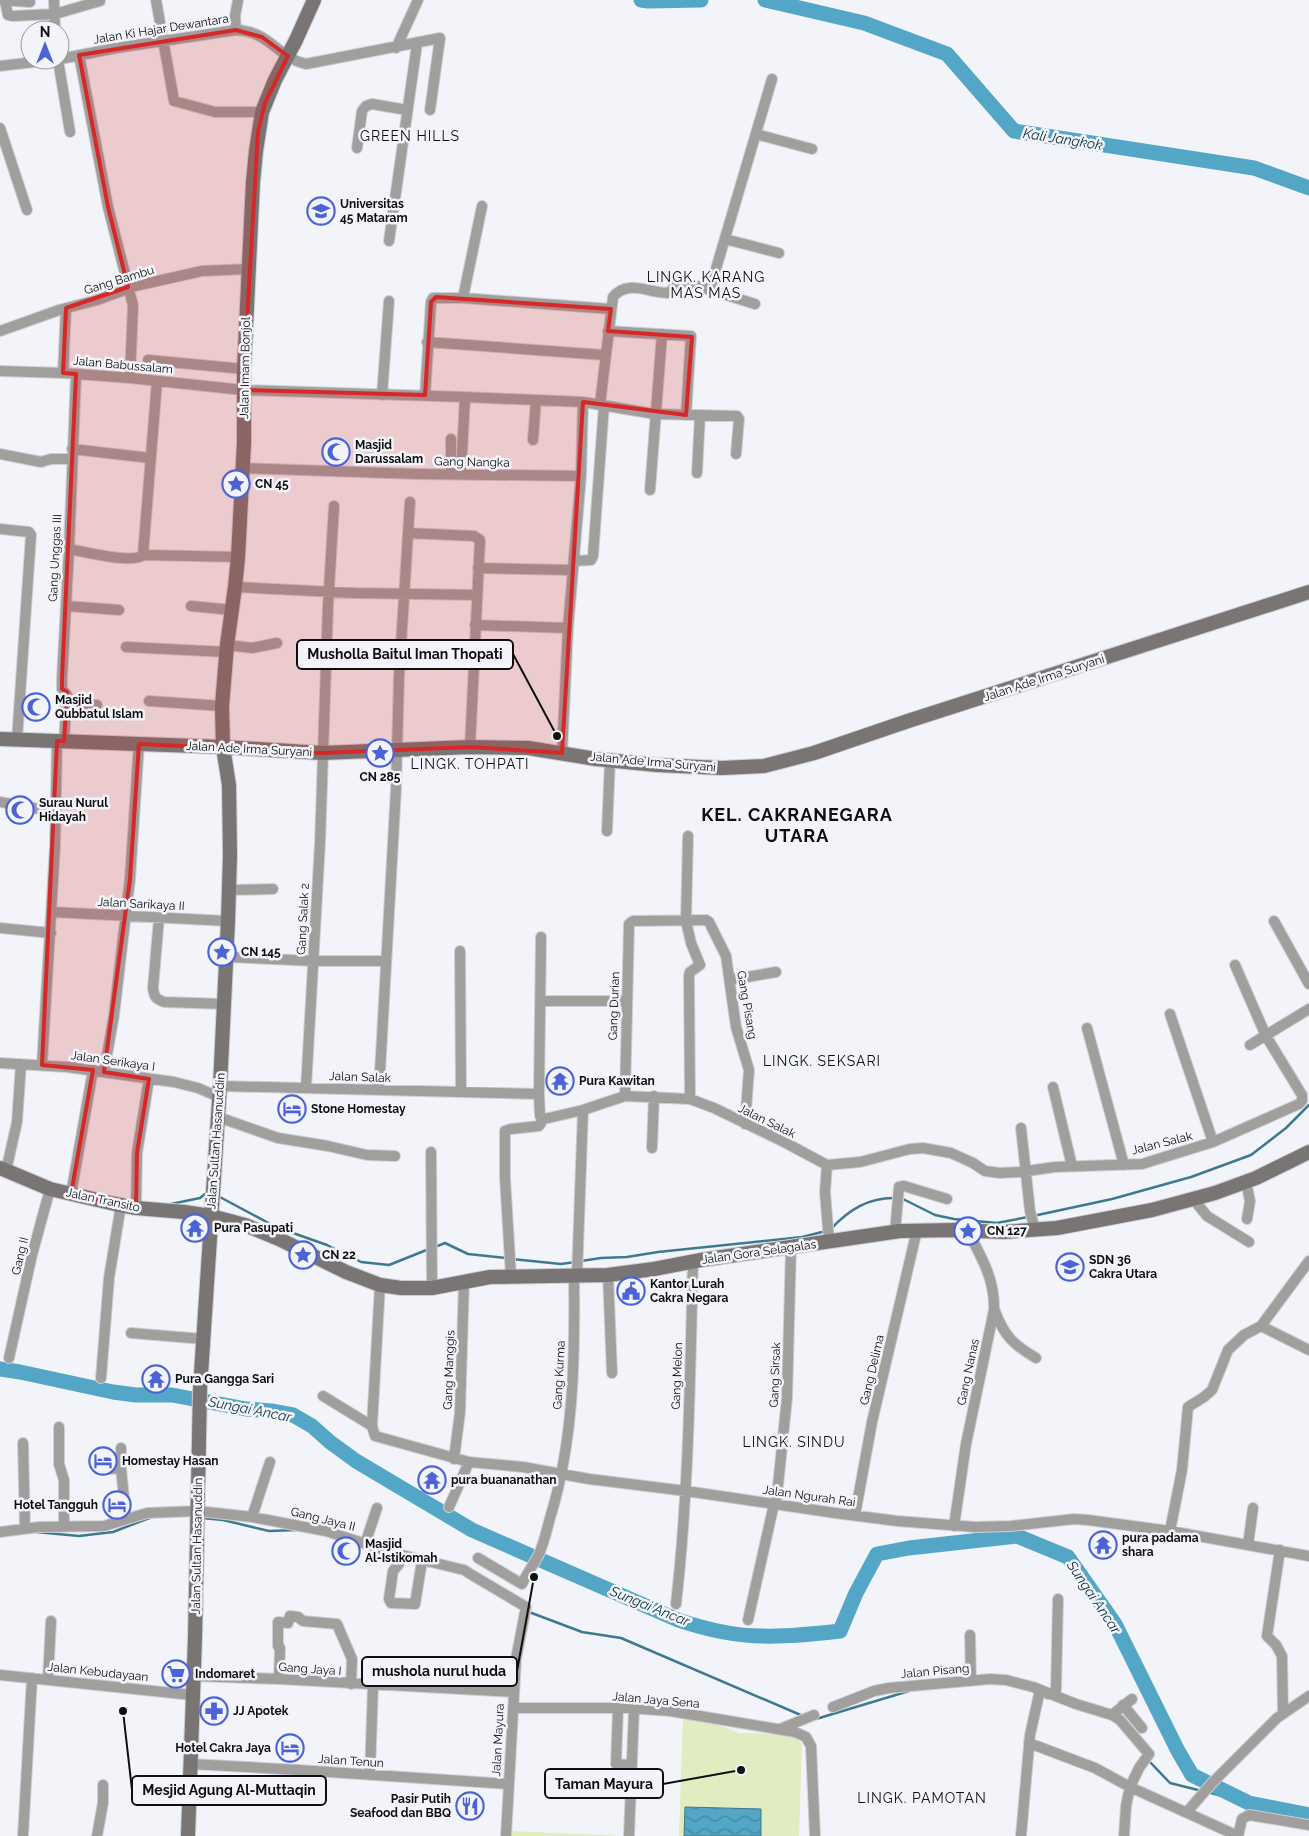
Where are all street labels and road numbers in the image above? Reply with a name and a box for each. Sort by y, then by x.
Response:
street label: Jalan Ki Hajar Dewantara [92,11,230,47]
street label: Gang Bambu [82,263,156,297]
street label: Jalan Imam Bonjol [237,316,253,419]
street label: Jalan Babussalam [73,354,173,376]
street label: Gang Nangka [434,454,510,470]
street label: Gang Unggas III [46,514,64,602]
street label: Jalan Ade Irma Suryani [982,652,1106,704]
street label: Jalan Ade Irma Suryani [186,739,312,759]
street label: Jalan Ade Irma Suryani [590,750,716,774]
street label: Gang Salak 2 [294,883,312,955]
street label: Jalan Sarikaya II [97,895,185,913]
street label: Gang Pisang [734,970,760,1040]
street label: Gang Durian [606,971,622,1041]
street label: Jalan Serikaya I [70,1048,156,1074]
street label: Jalan Salak [329,1069,392,1085]
street label: Jalan Sultan Hasanuddin [204,1072,228,1210]
street label: Jalan Salak [736,1101,799,1141]
street label: Jalan Salak [1130,1129,1194,1157]
street label: Jalan Transito [65,1185,141,1215]
street label: Gang II [9,1236,31,1276]
street label: Jalan Gora Selagalas [701,1237,817,1267]
street label: Gang Manggis [441,1330,457,1410]
street label: Gang Delima [857,1334,887,1406]
street label: Gang Nanas [954,1337,982,1407]
street label: Gang Kurma [550,1340,568,1410]
street label: Gang Sirsak [767,1341,783,1408]
street label: Gang Melon [669,1342,685,1410]
street label: Jalan Sultan Hasanuddin [189,1478,205,1614]
street label: Jalan Ngurah Rai [762,1483,856,1509]
street label: Gang Jaya II [289,1504,357,1534]
street label: Jalan Kebudayaan [47,1660,149,1684]
street label: Gang Jaya I [278,1660,342,1678]
street label: Jalan Pisang [900,1661,970,1681]
street label: Jalan Jaya Sena [612,1689,700,1711]
street label: Jalan Mayura [489,1703,507,1777]
street label: Jalan Tenun [318,1752,384,1770]

